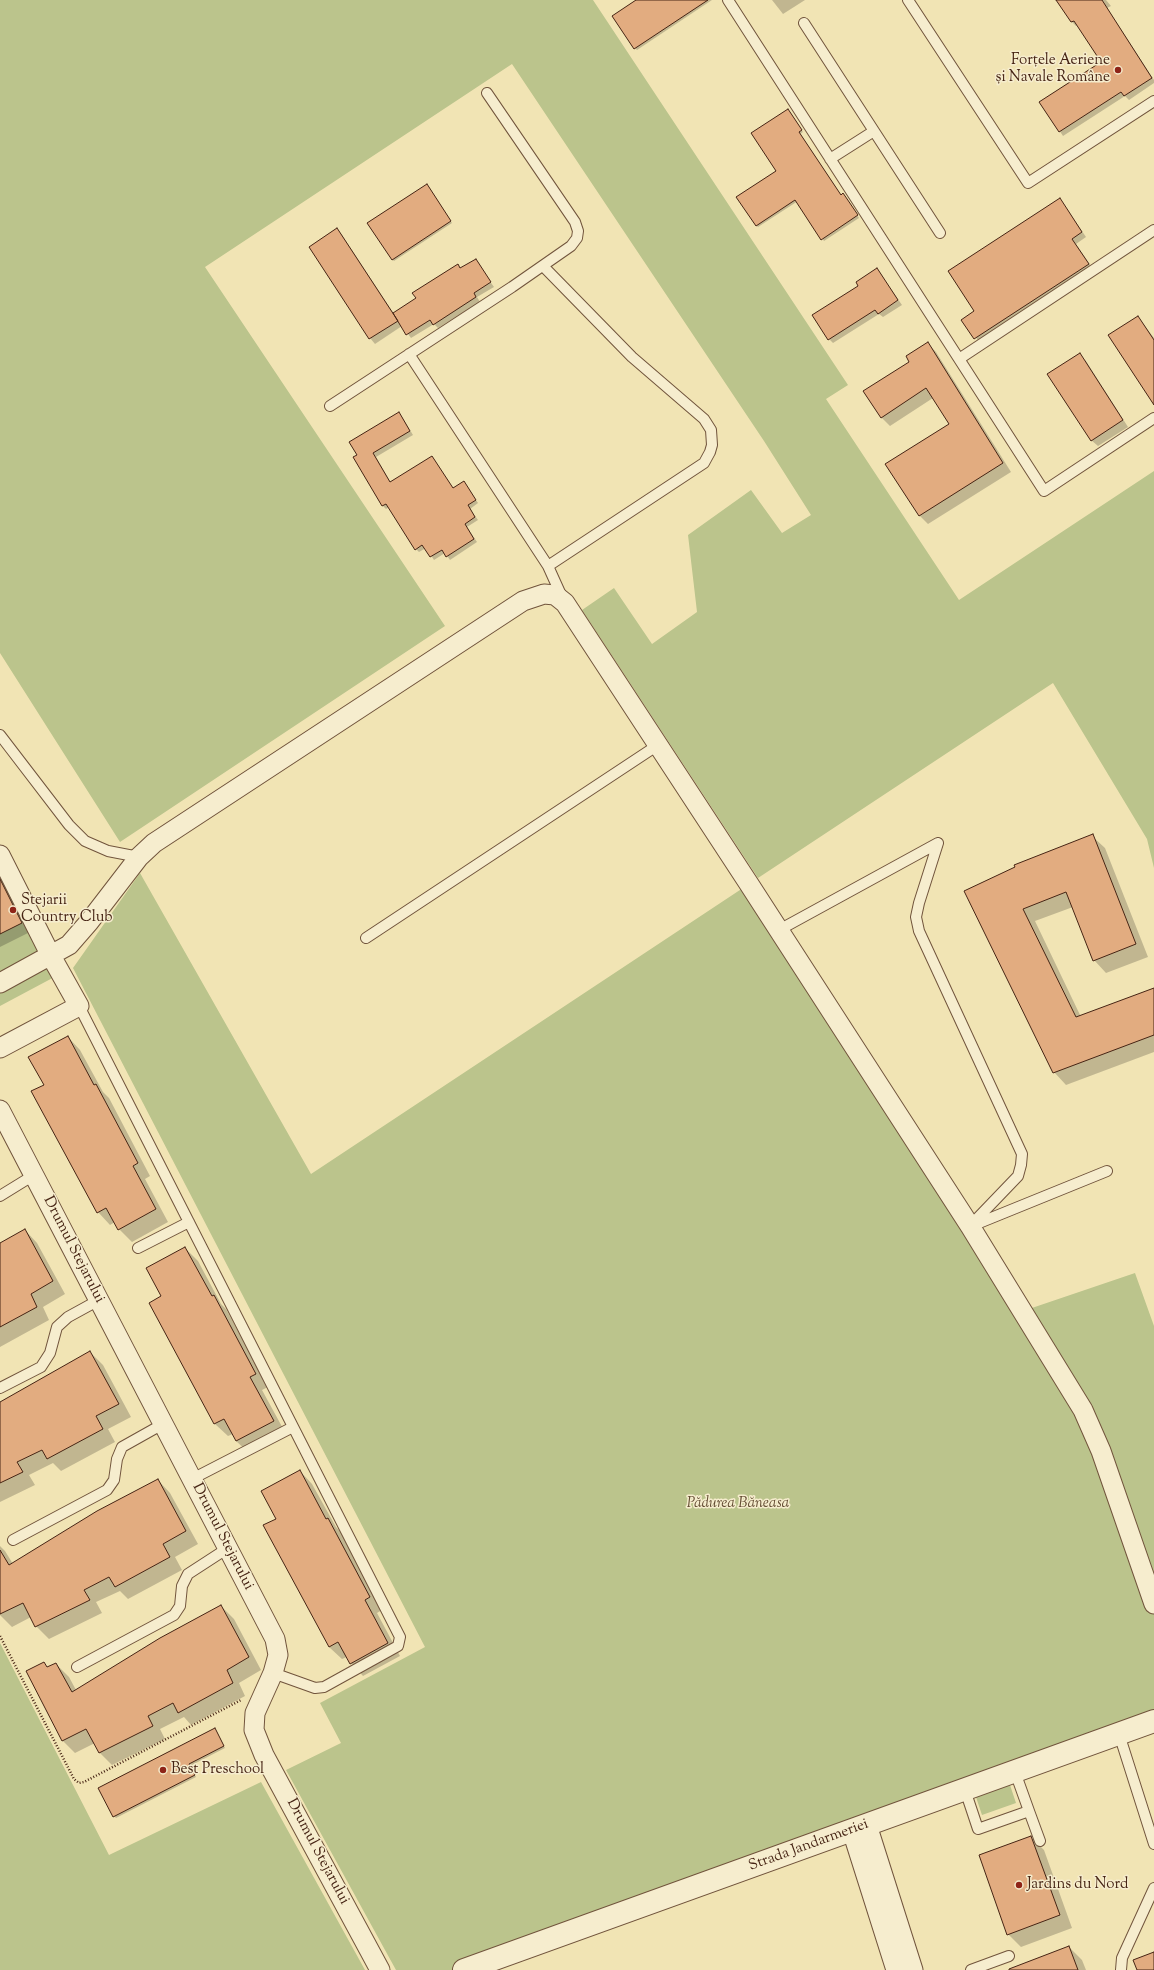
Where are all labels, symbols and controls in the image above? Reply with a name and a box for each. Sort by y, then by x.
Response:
place label: Forțele Aeriene și Navale Române [996,52,1110,87]
marker: Forțele Aeriene și Navale Române [1113,65,1123,75]
place label: Stejarii Country Club [21,892,112,927]
marker: Stejarii Country Club [8,905,18,915]
street label: Drumul Stejarului [38,1194,108,1306]
street label: Drumul Stejarului [187,1481,257,1593]
park label: Pădurea Băneasa [687,1495,789,1513]
place label: Best Preschool [171,1761,264,1779]
marker: Best Preschool [158,1765,168,1775]
street label: Drumul Stejarului [281,1796,353,1908]
street label: Strada Jandarmeriei [747,1816,871,1876]
place label: Jardins du Nord [1027,1876,1129,1894]
marker: Jardins du Nord [1014,1880,1024,1890]

